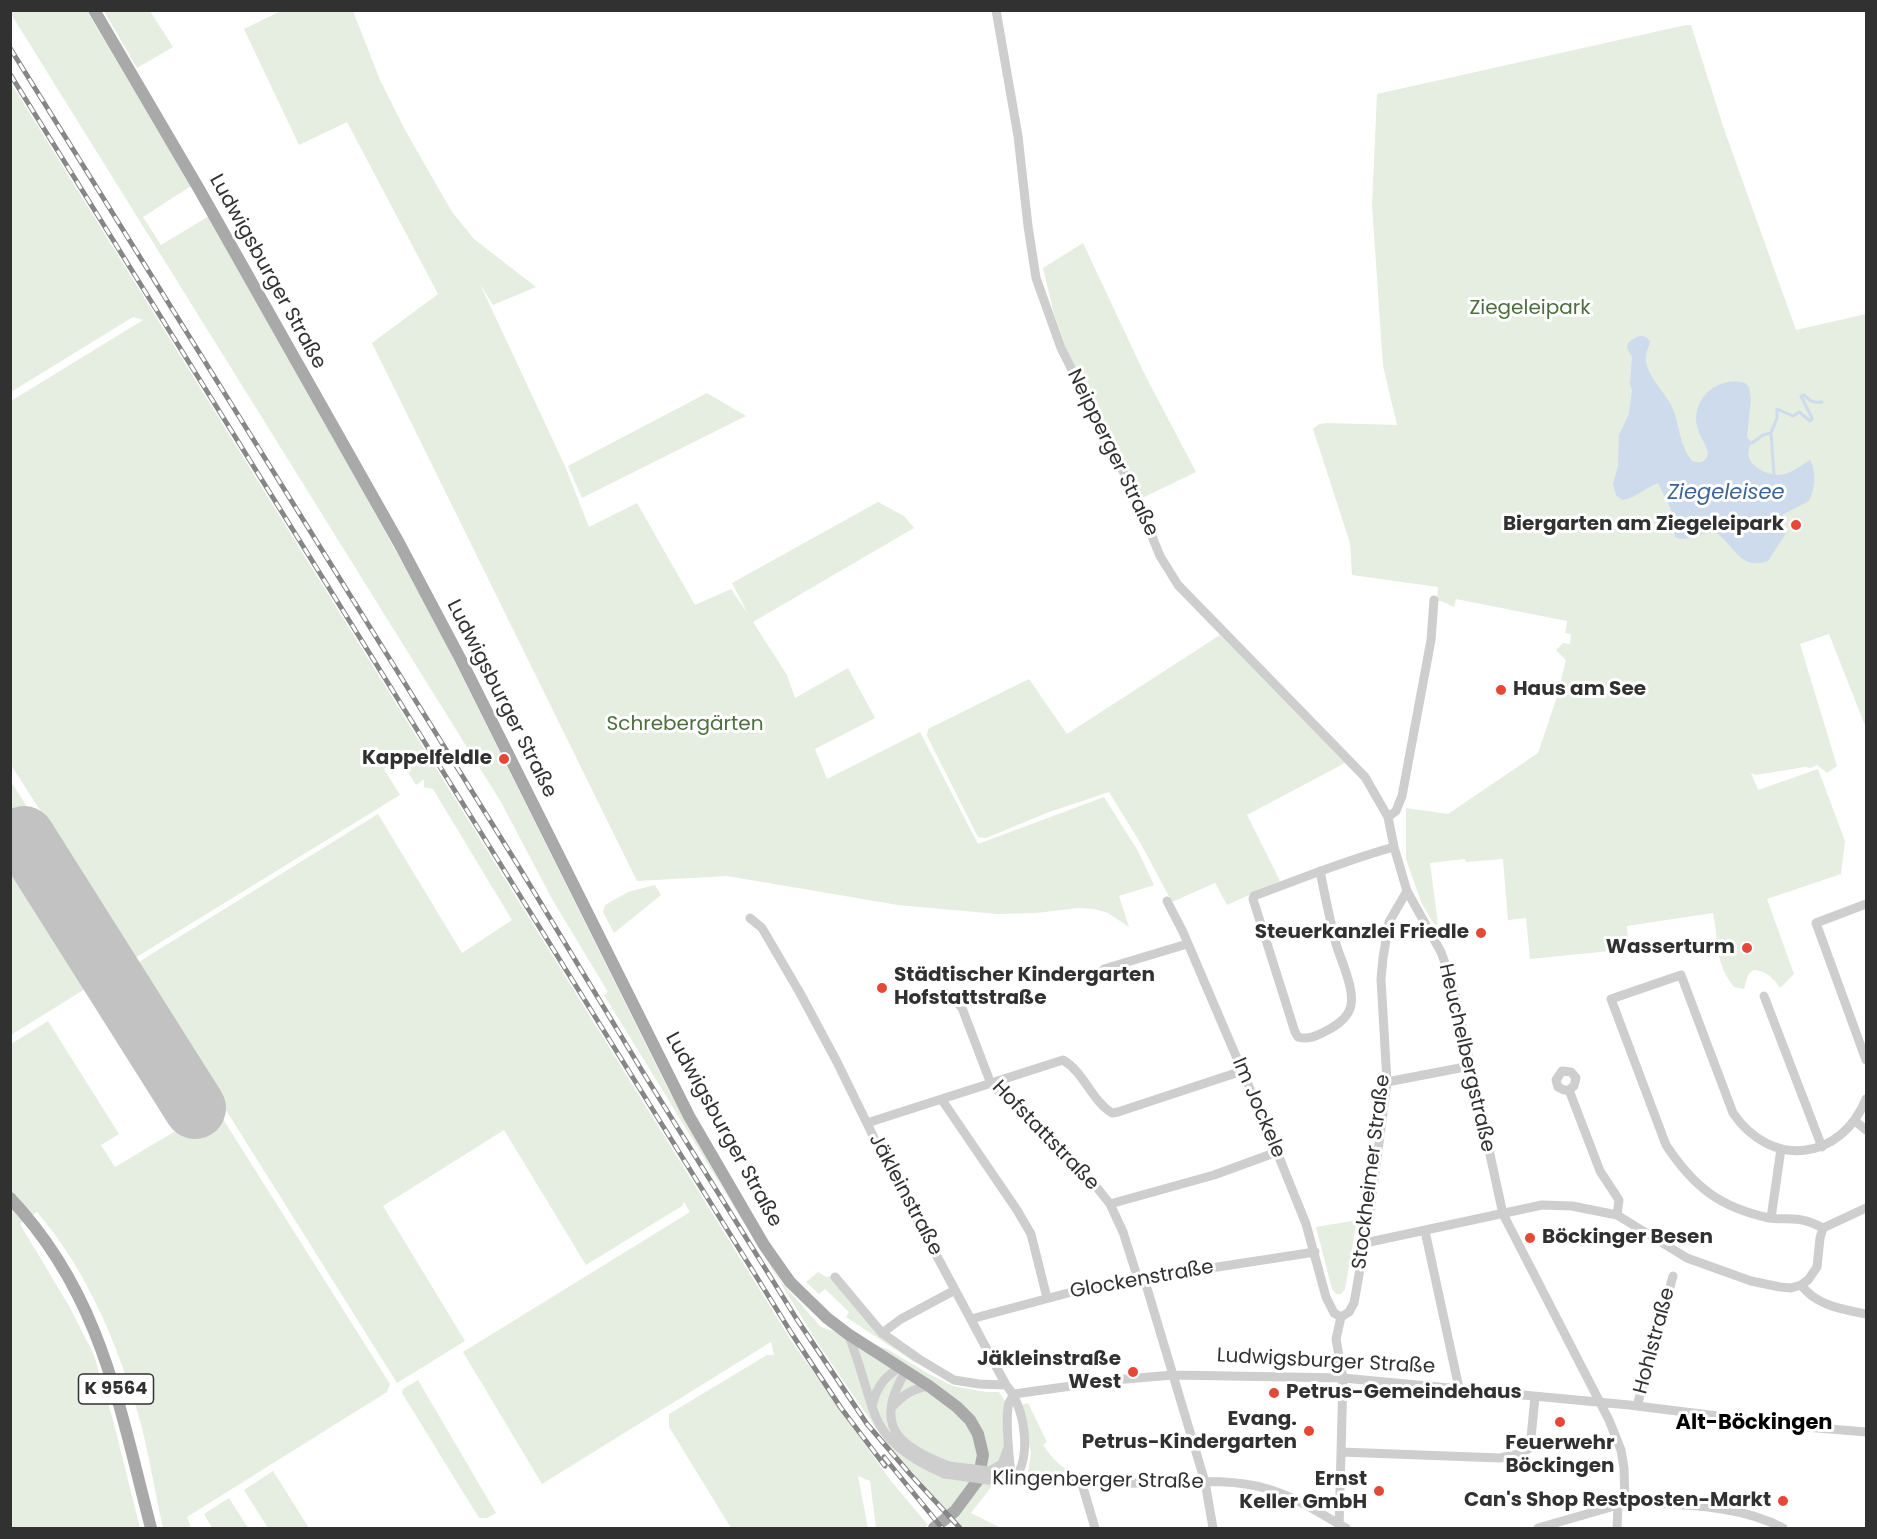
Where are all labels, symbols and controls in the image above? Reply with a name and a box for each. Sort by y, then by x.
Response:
street label: Ludwigsburger Straße [203,171,331,373]
park label: Ziegeleipark [1469,297,1591,321]
street label: Neipperger Straße [1061,365,1163,541]
water label: Ziegeleisee [1667,481,1785,507]
place label: Biergarten am Ziegeleipark [1503,513,1784,537]
marker: Biergarten am Ziegeleipark [1789,518,1803,532]
street label: Ludwigsburger Straße [441,596,561,802]
place label: Haus am See [1513,678,1646,702]
marker: Haus am See [1494,683,1508,697]
park label: Schrebergärten [607,713,763,737]
place label: Kappelfeldle [362,747,492,771]
marker: Kappelfeldle [497,752,511,766]
place label: Steuerkanzlei Friedle [1255,921,1469,945]
marker: Steuerkanzlei Friedle [1474,926,1488,940]
place label: Wasserturm [1606,936,1735,960]
marker: Wasserturm [1740,941,1754,955]
street label: Heuchelbergstraße [1433,961,1499,1155]
place label: Städtischer Kindergarten Hofstattstraße [894,964,1155,1011]
marker: Städtischer Kindergarten Hofstattstraße [875,981,889,995]
street label: Ludwigsburger Straße [659,1029,787,1231]
street label: Im Jockele [1226,1054,1290,1162]
street label: Stockheimer Straße [1348,1073,1396,1271]
street label: Hofstattstraße [986,1076,1104,1196]
street label: Jäkleinstraße [863,1130,947,1260]
place label: Böckinger Besen [1542,1226,1713,1250]
marker: Böckinger Besen [1523,1231,1537,1245]
street label: Glockenstraße [1068,1256,1216,1304]
street label: Hohlstraße [1629,1285,1681,1397]
street label: Ludwigsburger Straße [1216,1344,1436,1380]
place label: Jäkleinstraße West [977,1348,1121,1395]
marker: Jäkleinstraße West [1126,1365,1140,1379]
road number: K 9564 [78,1374,154,1404]
place label: Petrus-Gemeindehaus [1286,1381,1522,1405]
marker: Petrus-Gemeindehaus [1267,1386,1281,1400]
place label: Evang. Petrus-Kindergarten [1082,1408,1297,1455]
district label: Alt-Böckingen [1676,1411,1832,1437]
marker: Feuerwehr Böckingen [1553,1415,1567,1429]
marker: Evang. Petrus-Kindergarten [1302,1424,1316,1438]
place label: Feuerwehr Böckingen [1505,1432,1615,1479]
street label: Klingenberger Straße [992,1467,1204,1495]
place label: Ernst Keller GmbH [1239,1468,1367,1515]
marker: Ernst Keller GmbH [1372,1484,1386,1498]
place label: Can's Shop Restposten-Markt [1464,1489,1771,1513]
marker: Can's Shop Restposten-Markt [1776,1494,1790,1508]

